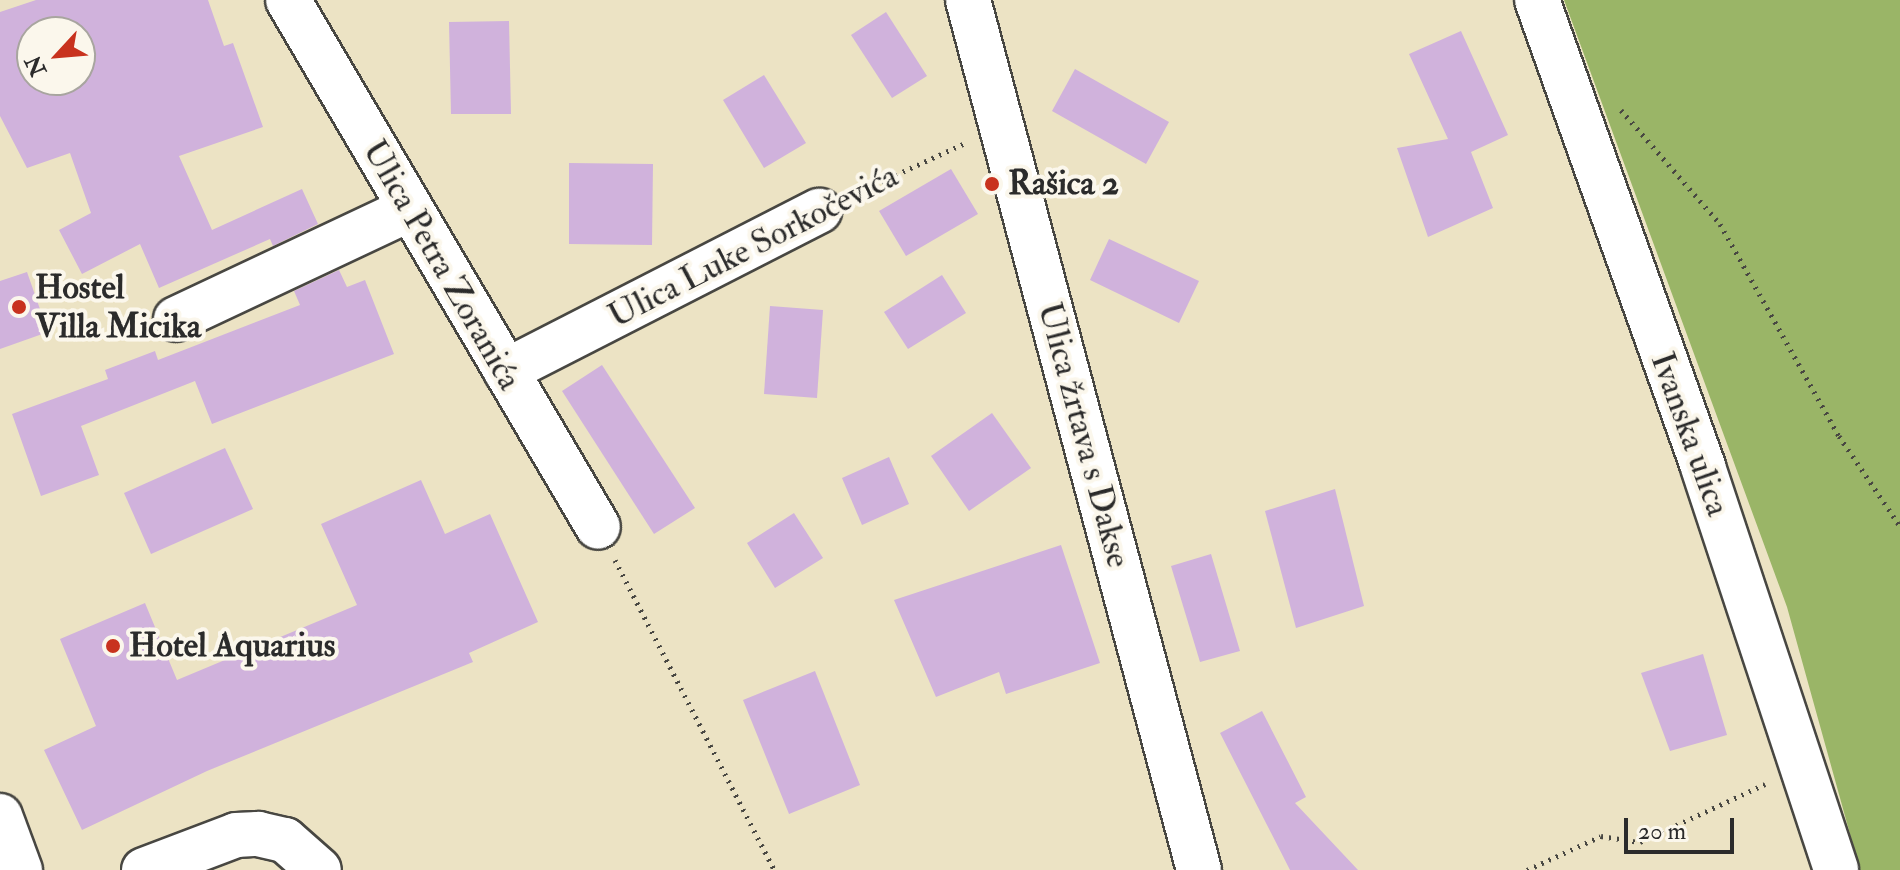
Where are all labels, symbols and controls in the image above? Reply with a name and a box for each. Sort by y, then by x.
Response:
north arrow [16,16,96,96]
text: N [19,51,53,81]
street label: Ulica Petra Zoranića [354,133,530,397]
street label: Ulica Luke Sorkočevića [601,155,905,337]
place label: Rašica 2 [1008,164,1119,204]
marker: Rašica 2 [983,175,1001,193]
place label: Hostel Villa Micika [35,267,201,346]
marker: Hostel Villa Micika [10,298,28,316]
street label: Ulica žrtava s Dakse [1029,298,1139,572]
street label: Ivanska ulica [1642,347,1738,521]
place label: Hotel Aquarius [129,626,335,666]
marker: Hotel Aquarius [104,637,122,655]
scale bar [1628,802,1738,852]
text: 20 m [1638,816,1686,847]

